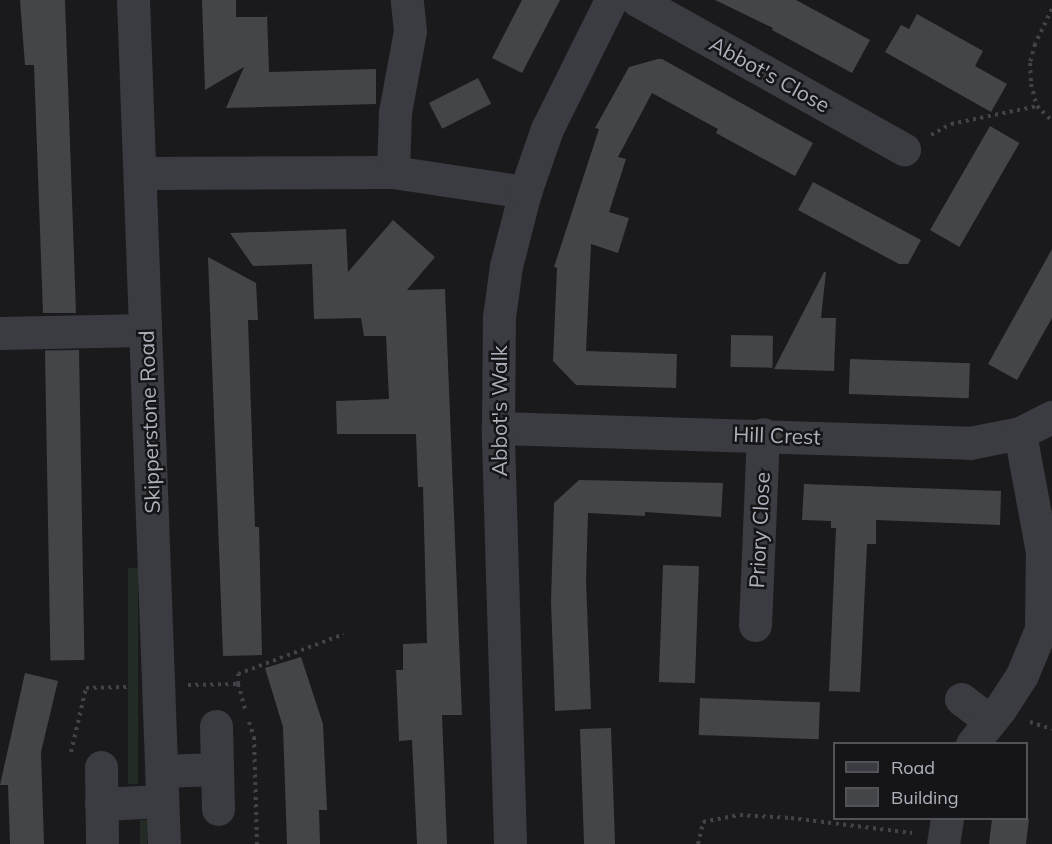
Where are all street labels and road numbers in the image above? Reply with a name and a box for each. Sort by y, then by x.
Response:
street label: Abbot's Close [705,31,835,117]
street label: Skipperstone Road [133,330,165,514]
street label: Abbot's Walk [486,346,512,476]
street label: Hill Crest [733,421,821,449]
street label: Priory Close [743,471,775,589]

